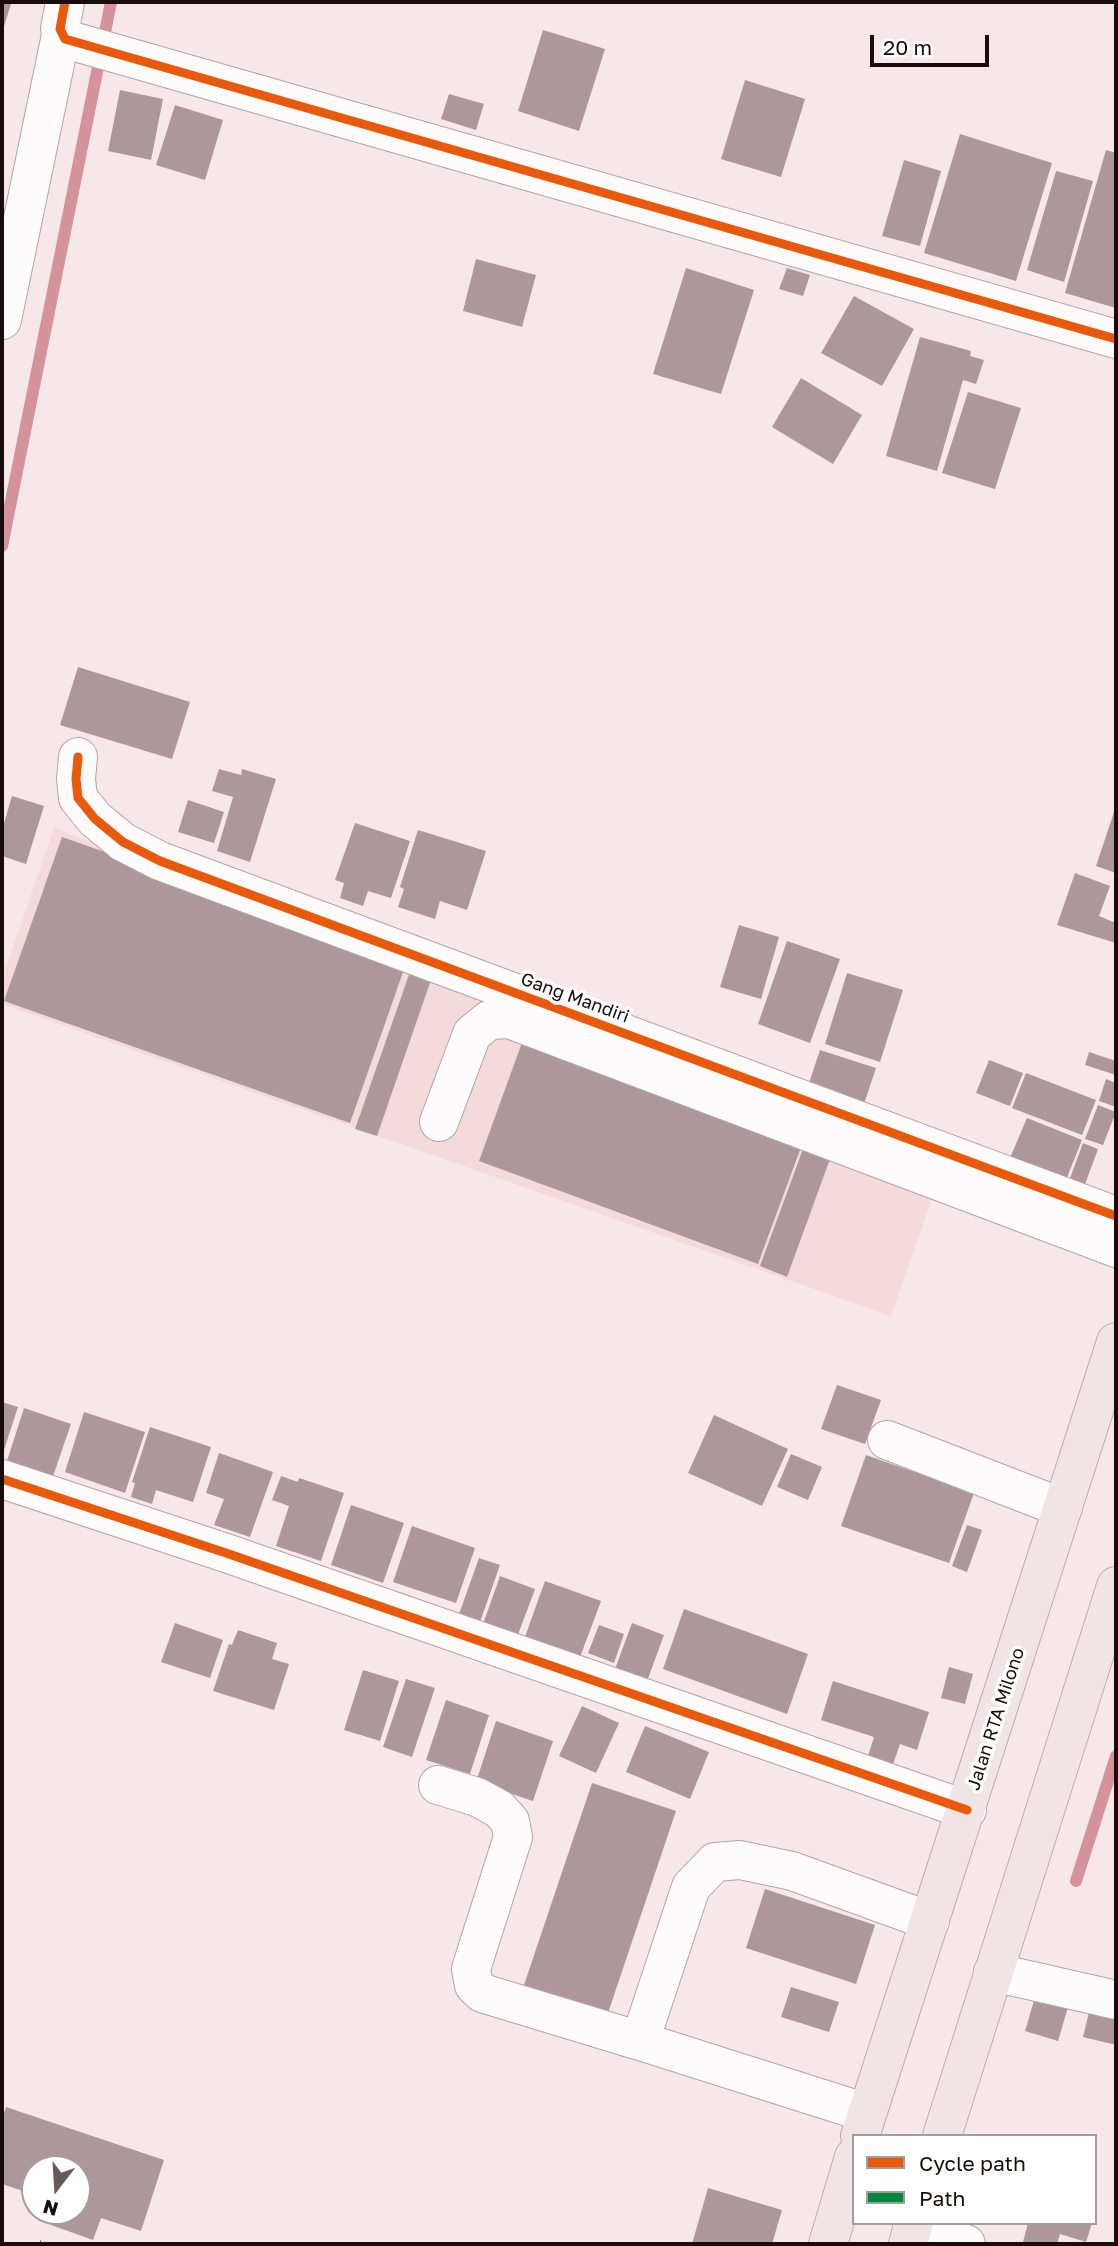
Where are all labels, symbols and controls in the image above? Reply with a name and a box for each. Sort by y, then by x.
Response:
scale bar [873,21,992,65]
text: 20 m [883,34,932,60]
street label: Gang Mandiri [518,968,632,1028]
street label: Jalan RTA Milono [963,1645,1029,1793]
legend [852,2134,1097,2225]
text: Cycle path [919,2150,1026,2176]
north arrow [21,2155,91,2225]
text: Path [919,2185,966,2211]
text: N [40,2196,61,2222]

